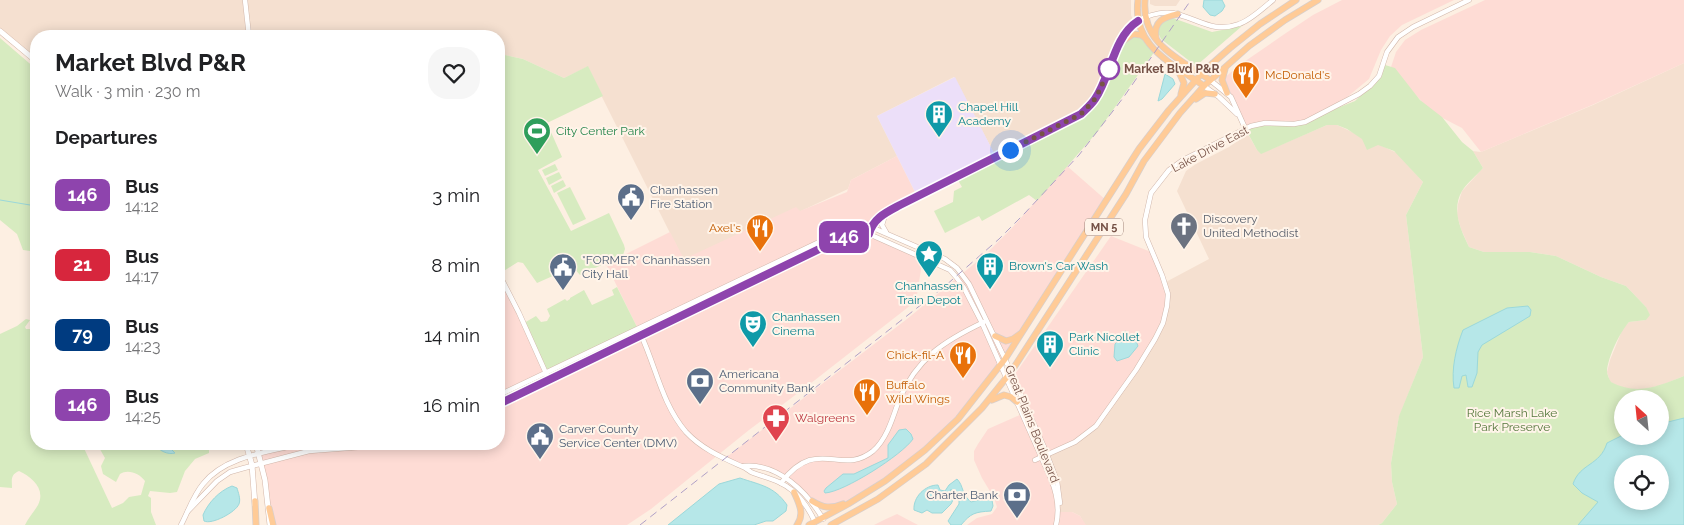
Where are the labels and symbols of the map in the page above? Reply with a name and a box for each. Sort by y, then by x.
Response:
marker: Market Blvd P&R [1098,58,1120,80]
restaurant icon: McDonald's [1231,60,1261,99]
place label: Market Blvd P&R [1124,62,1220,76]
place label: McDonald's [1265,68,1330,82]
building icon: Chapel Hill Academy [924,99,954,138]
place label: Chapel Hill Academy [958,100,1019,128]
sports icon: City Center Park [522,116,552,155]
street label: Lake Drive East [1169,123,1251,175]
place label: City Center Park [556,124,645,138]
your location [998,138,1023,163]
public building icon: Chanhassen Fire Station [616,182,646,221]
place label: Chanhassen Fire Station [650,183,718,211]
church icon: Discovery United Methodist [1169,211,1199,250]
place label: Discovery United Methodist [1203,212,1299,240]
restaurant icon: Axel's [745,213,775,252]
road number: MN 5 [1085,218,1123,236]
place label: Axel's [709,221,741,235]
line badge: 146 [815,221,873,253]
place icon: Chanhassen Train Depot [914,239,944,278]
building icon: Brown's Car Wash [975,251,1005,290]
public building icon: *FORMER* Chanhassen City Hall [548,252,578,291]
place label: *FORMER* Chanhassen City Hall [582,253,710,281]
place label: Brown's Car Wash [1009,259,1108,273]
place label: Chanhassen Train Depot [895,279,963,307]
theatre icon: Chanhassen Cinema [738,309,768,348]
place label: Chanhassen Cinema [772,310,840,338]
building icon: Park Nicollet Clinic [1035,329,1065,368]
place label: Park Nicollet Clinic [1069,330,1140,358]
restaurant icon: Chick-fil-A [948,340,978,379]
place label: Chick-fil-A [886,348,944,362]
street label: Great Plains Boulevard [1002,363,1062,485]
bank icon: Americana Community Bank [685,366,715,405]
place label: Americana Community Bank [719,367,815,395]
restaurant icon: Buffalo Wild Wings [852,377,882,416]
place label: Buffalo Wild Wings [886,378,950,406]
north arrow [1614,390,1669,445]
pharmacy icon: Walgreens [761,403,791,442]
park label: Rice Marsh Lake Park Preserve [1467,406,1557,434]
place label: Walgreens [795,411,855,425]
public building icon: Carver County Service Center (DMV) [525,421,555,460]
place label: Carver County Service Center (DMV) [559,422,677,450]
bank icon: Charter Bank [1002,480,1032,519]
place label: Charter Bank [926,488,999,502]

